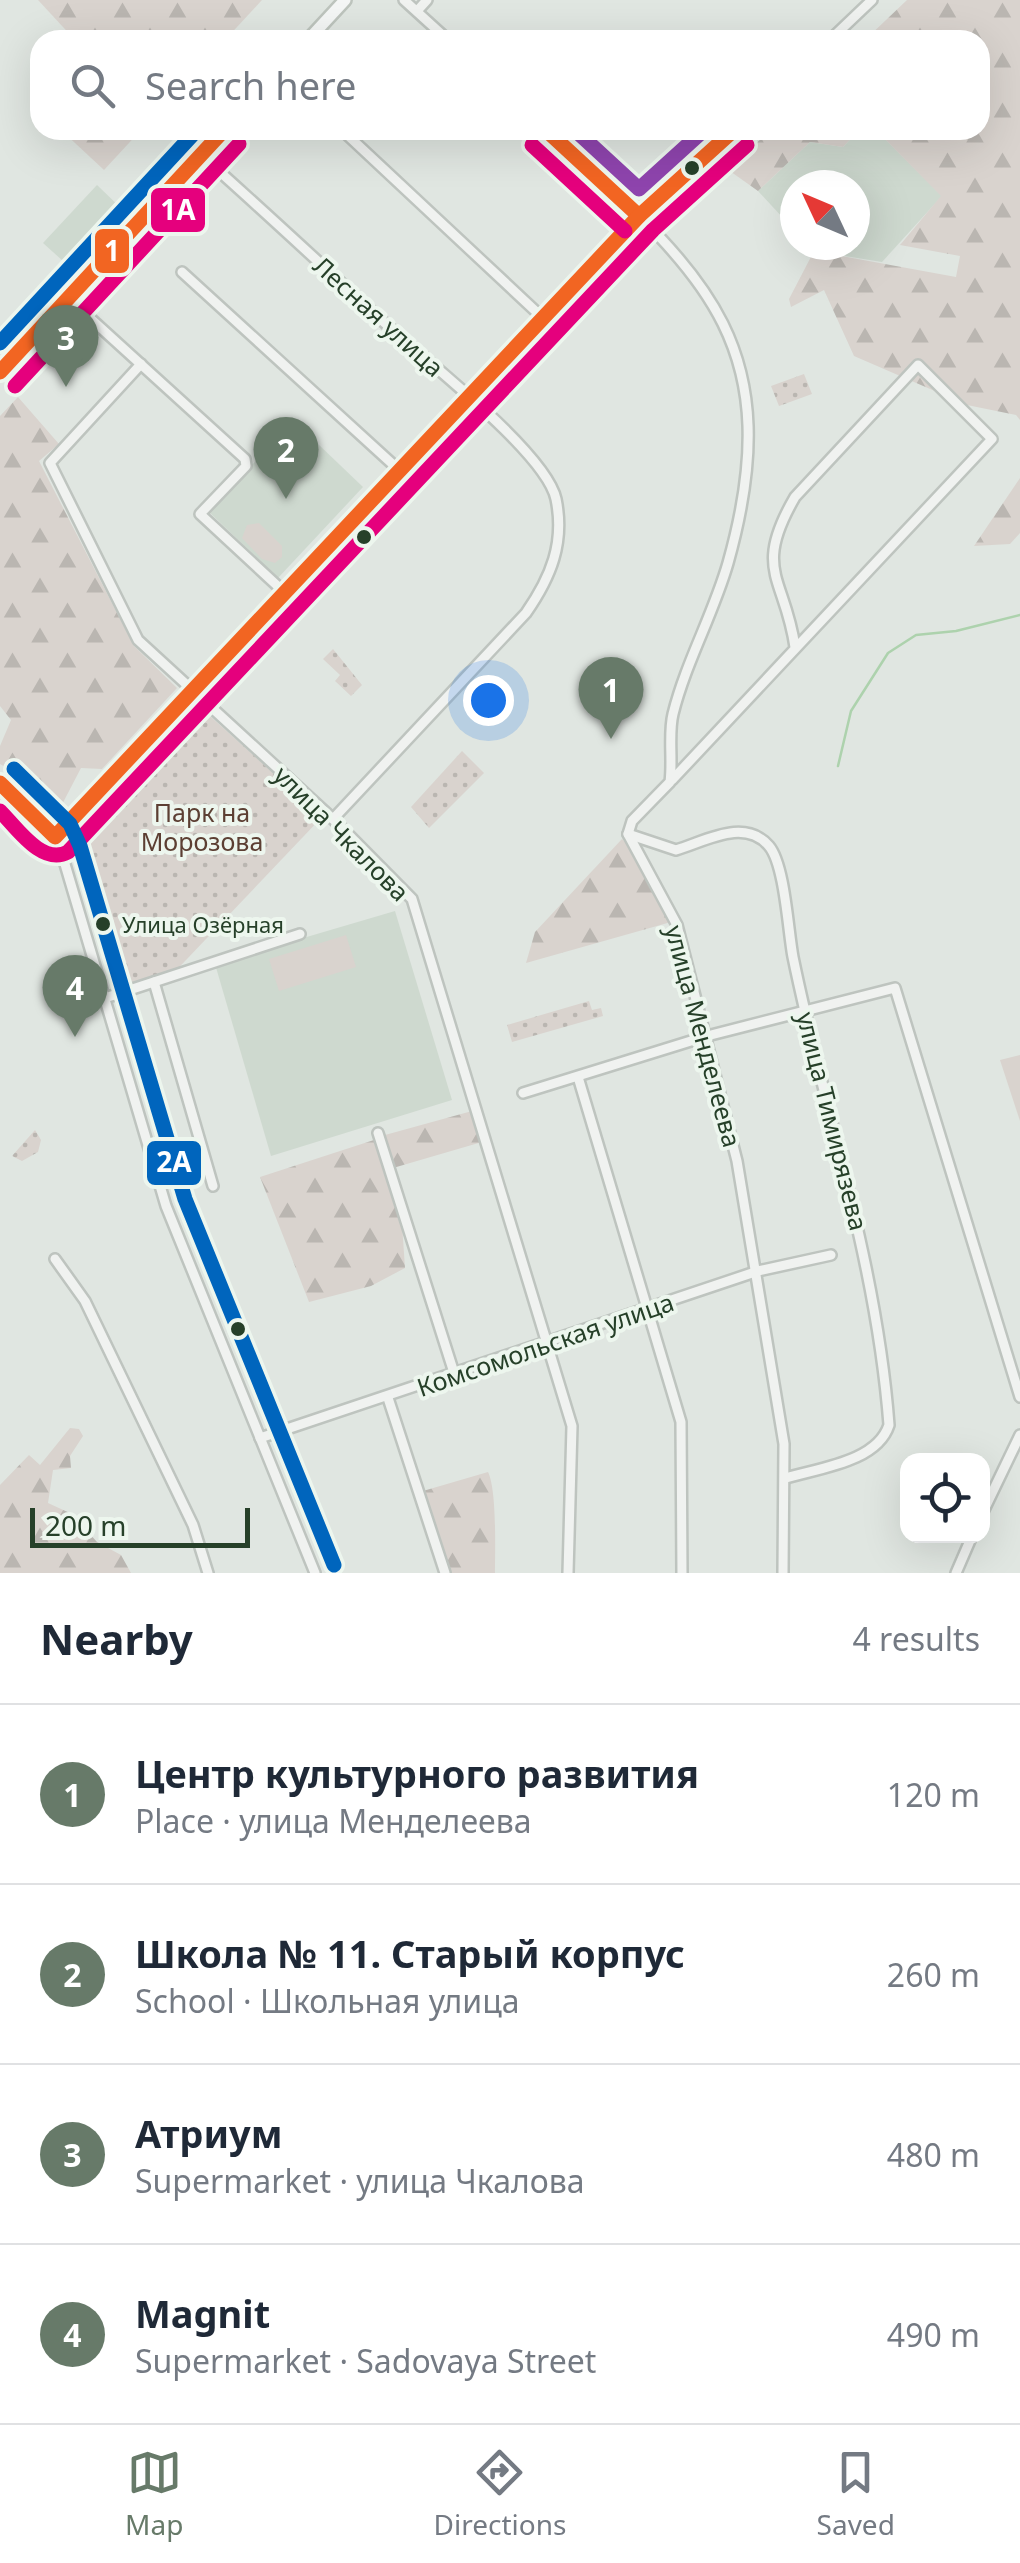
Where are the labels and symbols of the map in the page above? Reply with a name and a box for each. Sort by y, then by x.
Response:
unlabelled marker [682,158,702,178]
north arrow [780,170,870,260]
line badge: 1А [149,186,207,234]
text: 1А [160,190,196,228]
line badge: 1 [93,227,131,275]
text: 1 [104,231,120,269]
street label: Лесная улица [306,248,452,384]
pin: 3 [34,304,98,387]
pin: 2 [254,416,318,499]
unlabelled marker [354,527,374,547]
pin: 1 [578,656,644,739]
your location [463,675,514,726]
street label: улица Чкалова [267,758,417,908]
park label: Парк на Морозова [141,795,263,858]
place label: Улица Озёрная [122,909,284,939]
marker: Улица Озёрная [93,914,113,934]
street label: улица Менделеева [658,921,750,1151]
pin: 4 [42,954,108,1037]
street label: улица Тимирязева [789,1008,877,1234]
line badge: 2А [145,1139,203,1187]
text: 2А [156,1142,192,1180]
street label: Комсомольская улица [412,1284,678,1404]
unlabelled marker [228,1319,248,1339]
scale bar [30,1503,250,1548]

